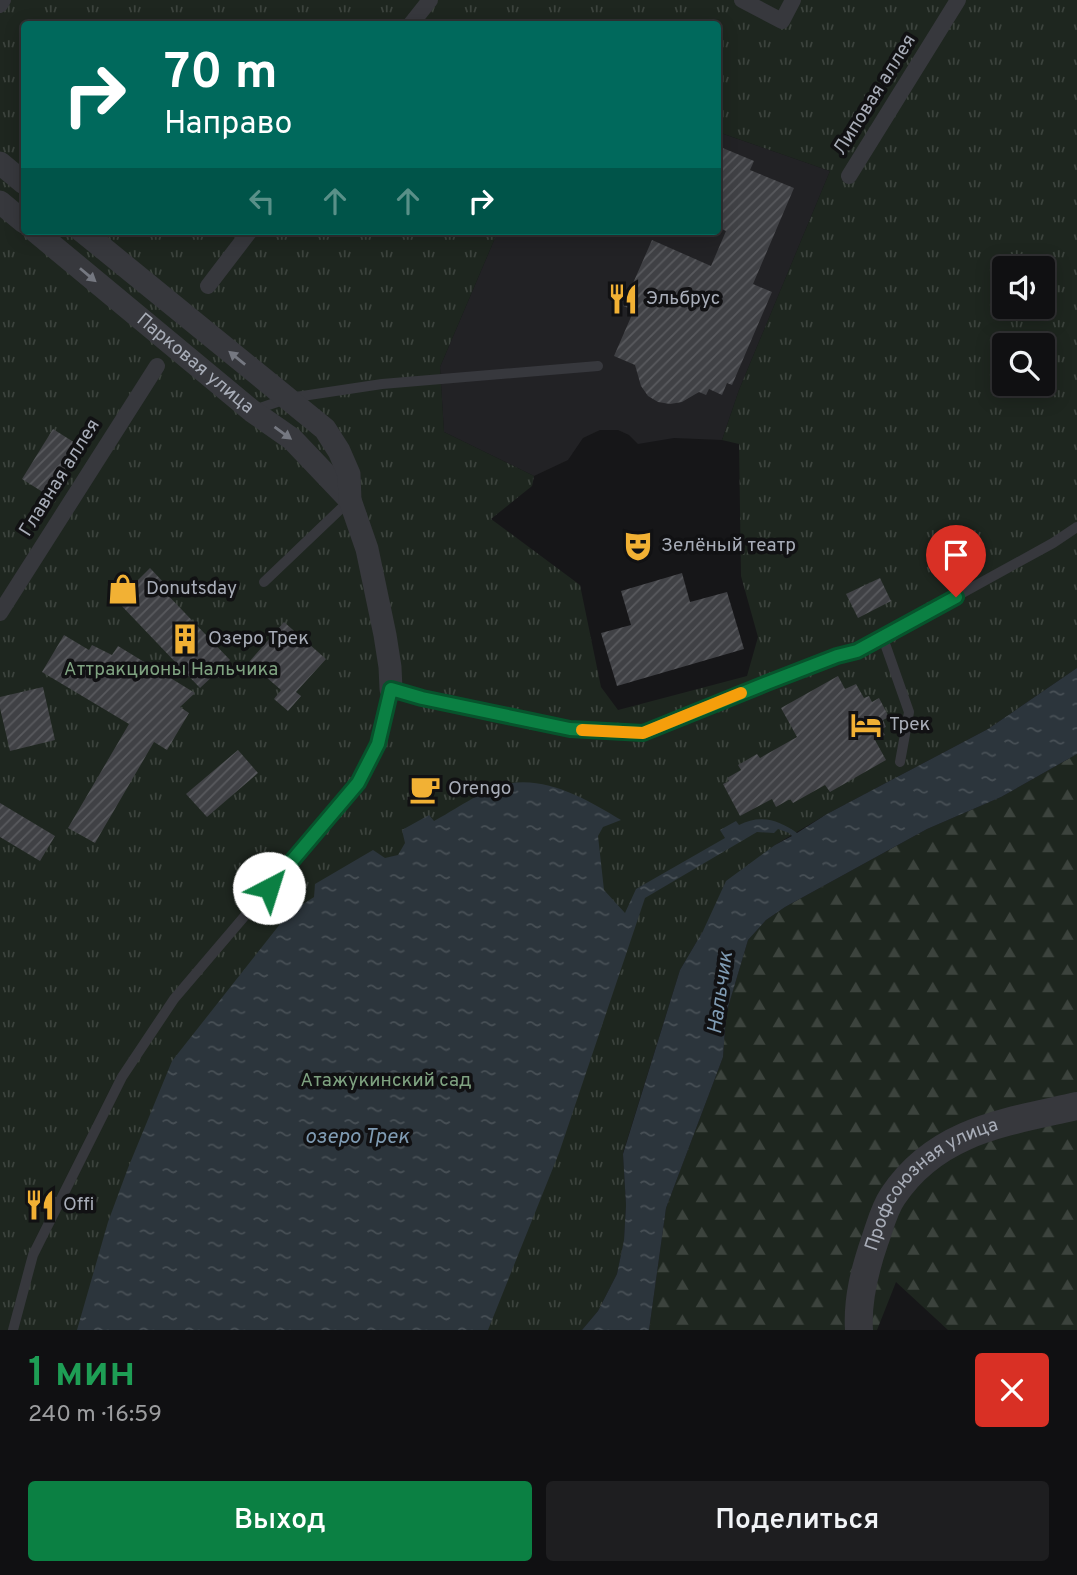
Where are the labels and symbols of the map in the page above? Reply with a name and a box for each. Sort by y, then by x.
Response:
street label: Липовая аллея [828,30,922,160]
one-way arrow [78,267,96,282]
restaurant icon: Эльбрус [606,282,640,316]
place label: Эльбрус [646,287,720,311]
street label: Парковая улица [131,308,259,420]
one-way arrow [229,351,246,366]
street label: Главная аллея [14,415,106,541]
one-way arrow [274,426,292,440]
pin [926,525,986,597]
theatre icon: Зелёный театр [621,529,655,563]
place label: Зелёный театр [661,534,796,558]
shop icon: Donutsday [106,572,140,606]
place label: Donutsday [146,577,237,601]
building icon: Озеро Трек [168,622,202,656]
place label: Озеро Трек [208,627,309,651]
park label: Аттракционы Нальчика [64,658,278,682]
hotel icon: Трек [849,708,883,742]
place label: Трек [889,713,931,737]
cafe icon: Orengo [408,772,442,806]
place label: Orengo [448,777,511,801]
position arrow [232,851,306,925]
water label: Нальчик [702,949,740,1036]
park label: Атажукинский сад [300,1069,472,1093]
street label: Профсоюзная улица [860,1113,1001,1254]
water label: озеро Трек [305,1124,410,1151]
restaurant icon: Offi [23,1188,57,1222]
place label: Offi [63,1193,95,1217]

